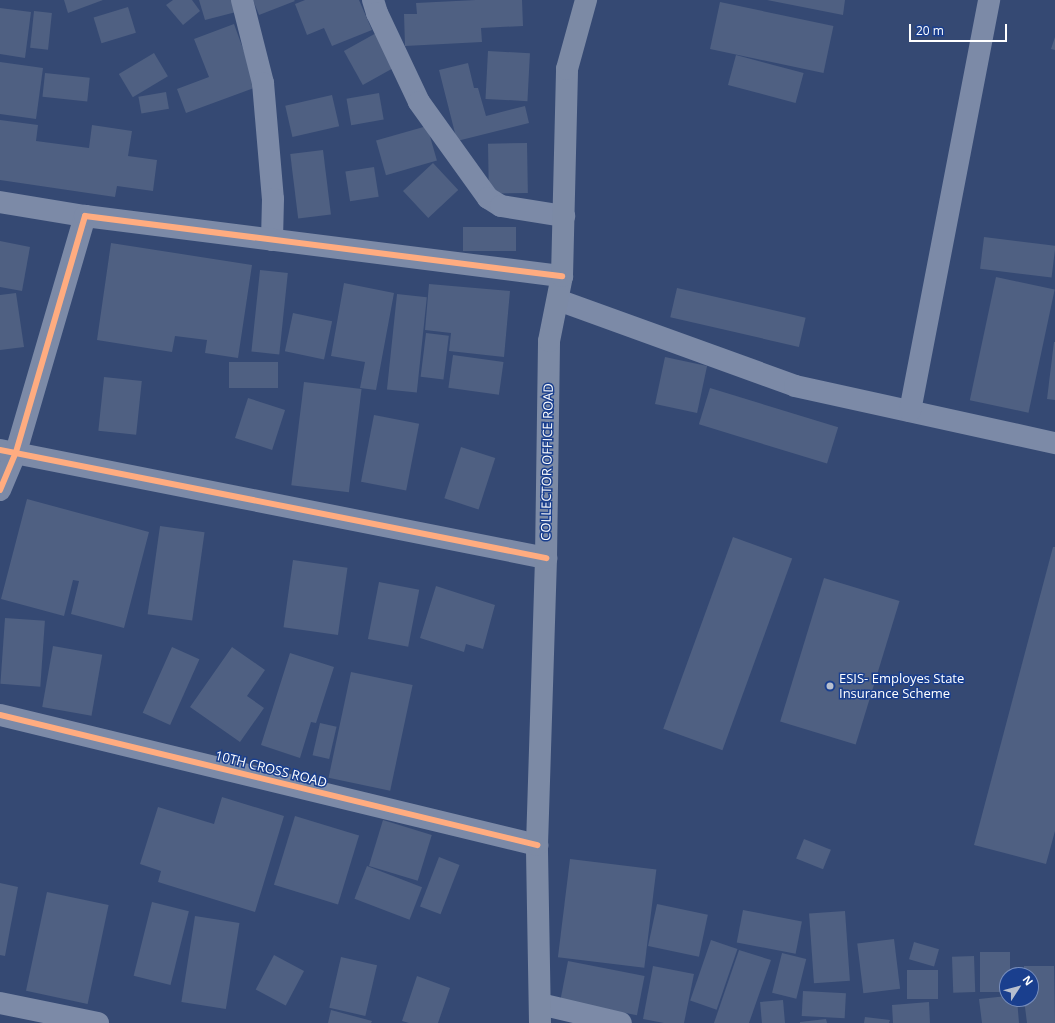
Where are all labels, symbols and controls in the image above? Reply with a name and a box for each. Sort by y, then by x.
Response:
scale bar [911,16,1009,42]
text: 20 m [916,22,944,39]
street label: COLLECTOR OFFICE ROAD [538,383,556,541]
place label: ESIS- Employes State Insurance Scheme [839,671,964,702]
marker: ESIS- Employes State Insurance Scheme [824,680,836,692]
street label: 10TH CROSS ROAD [213,748,329,790]
north arrow [999,967,1039,1007]
text: N [1020,972,1037,988]

